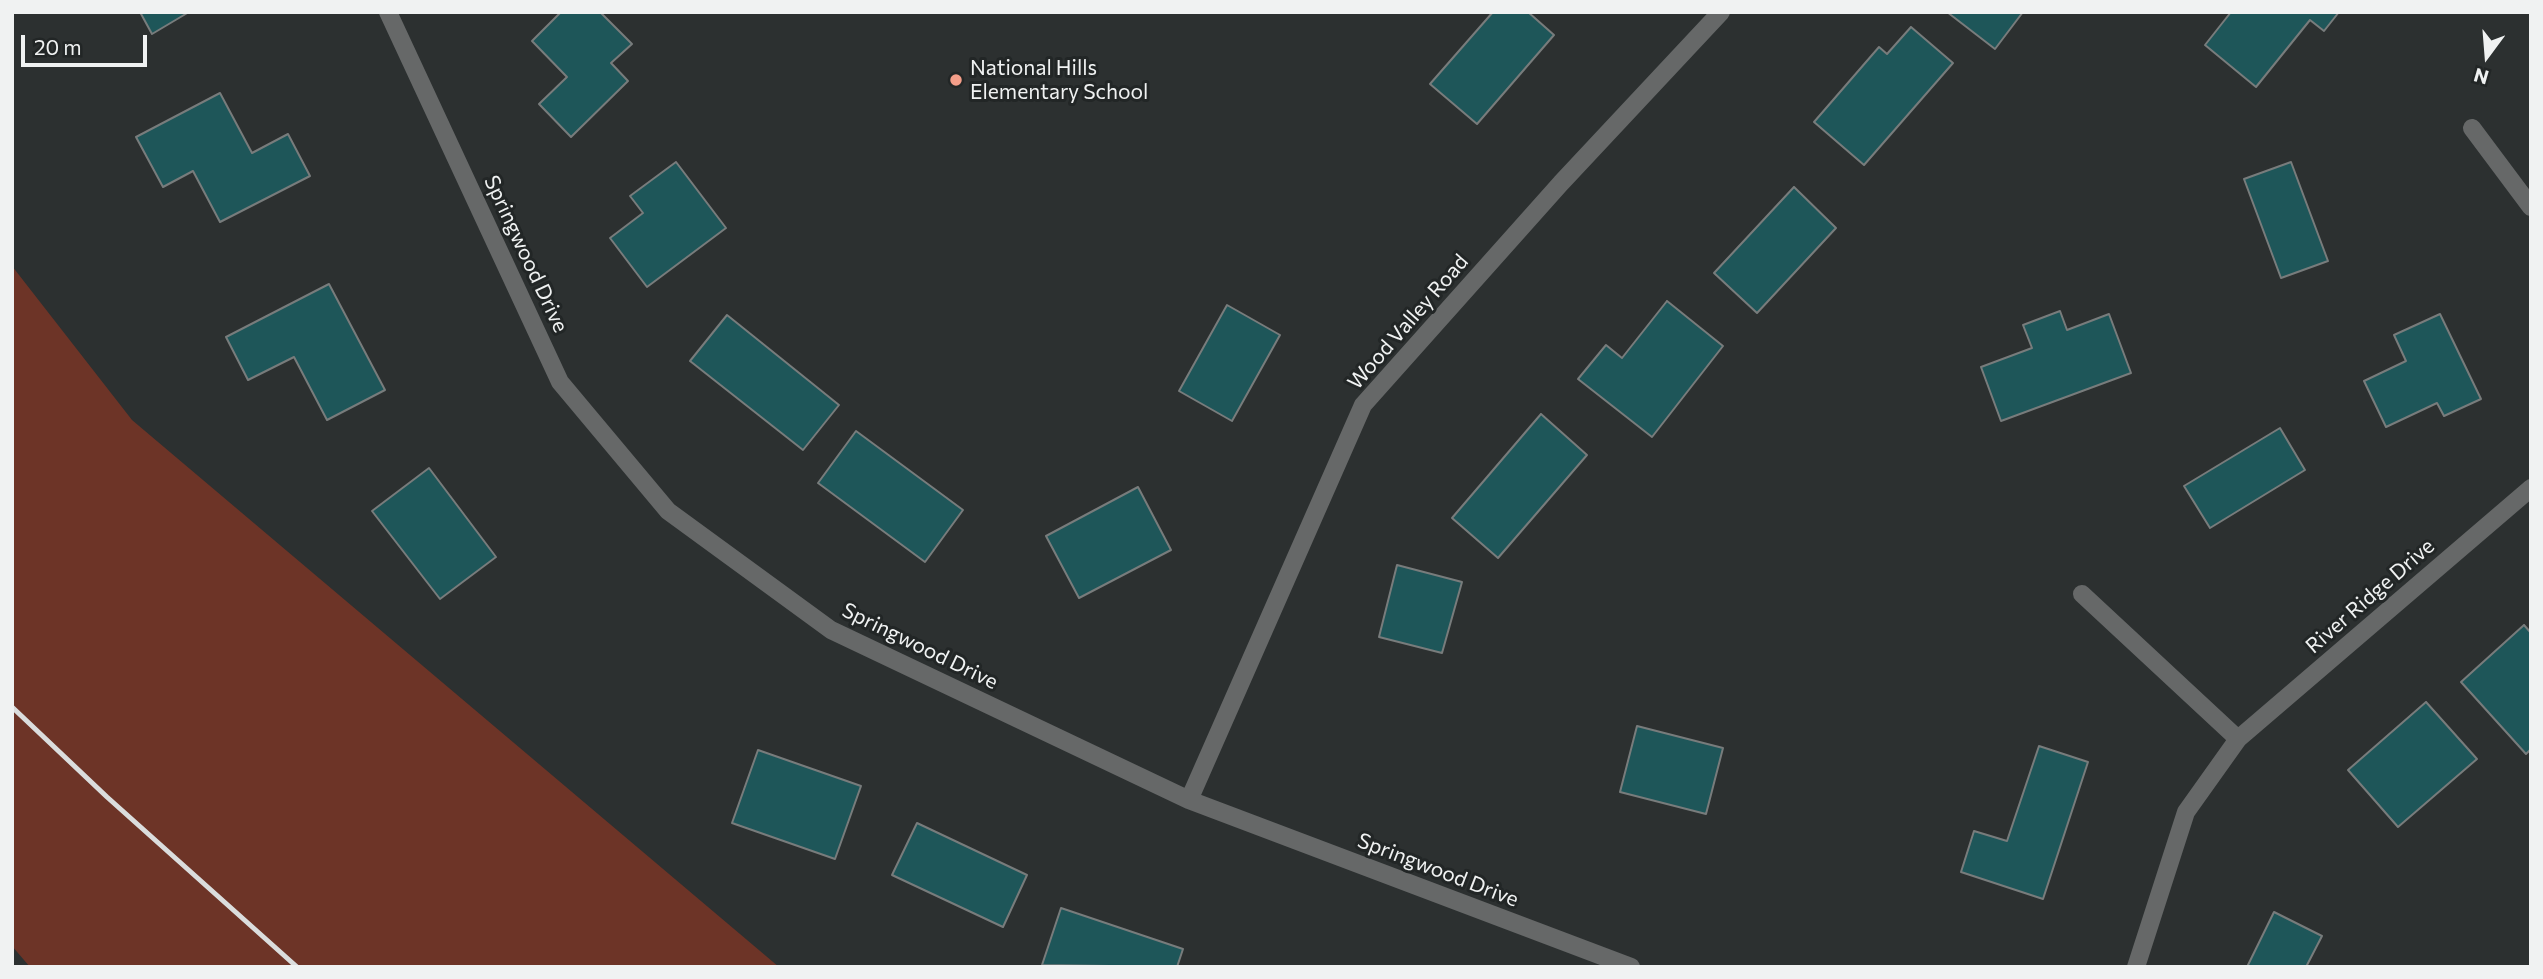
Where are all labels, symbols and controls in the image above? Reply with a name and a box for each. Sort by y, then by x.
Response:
scale bar [24,21,150,65]
north arrow [2452,21,2522,91]
text: 20 m [34,34,82,59]
place label: National Hills Elementary School [970,55,1148,105]
text: N [2471,64,2491,90]
marker: National Hills Elementary School [948,72,964,88]
street label: Springwood Drive [479,171,573,337]
street label: Wood Valley Road [1342,249,1474,395]
street label: River Ridge Drive [2301,533,2439,659]
street label: Springwood Drive [838,597,1002,695]
street label: Springwood Drive [1354,828,1522,912]

